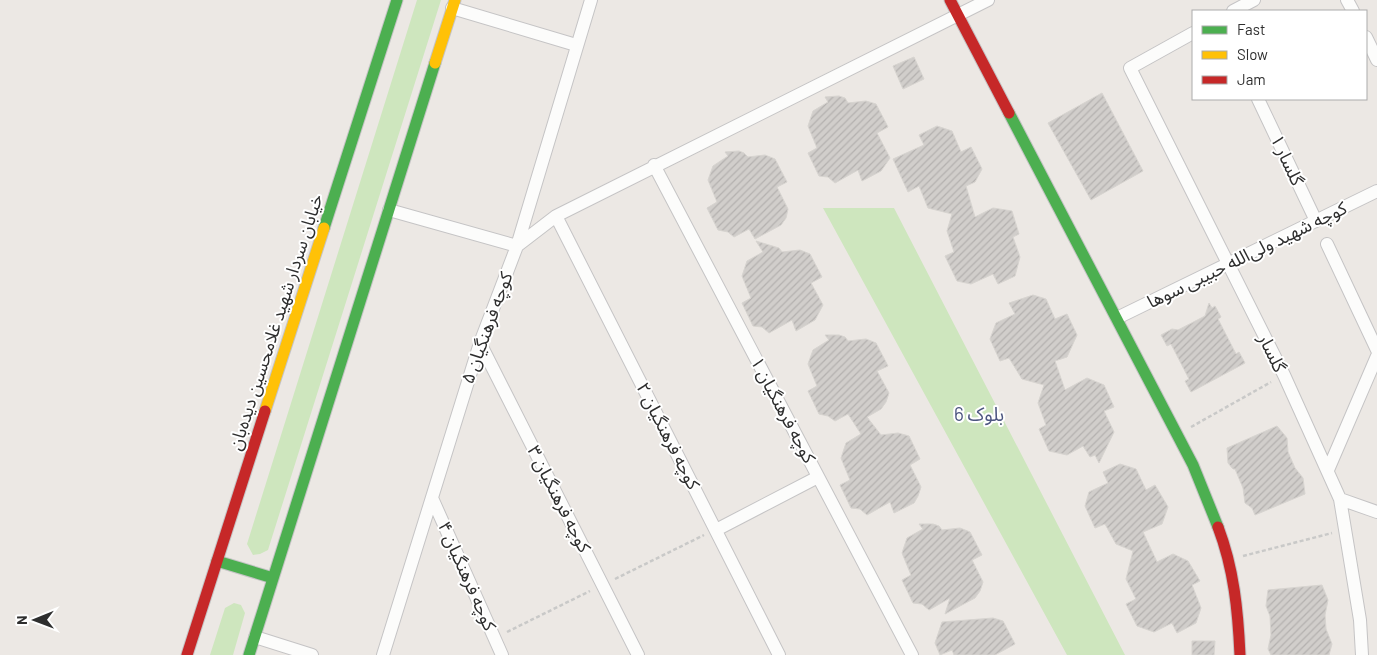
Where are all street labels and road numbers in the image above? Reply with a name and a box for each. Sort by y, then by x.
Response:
street label: گلسار ۱ [1266,131,1310,190]
street label: خیابان سردار شهید غلامحسین دیده‌بان [223,191,328,453]
street label: کوچه شهید ولی‌الله حبیبی سوها [1143,196,1351,313]
street label: کوچه فرهنگیان ۵ [456,268,518,387]
street label: گلسار [1253,329,1292,376]
street label: کوچه فرهنگیان ۱ [746,353,821,467]
street label: کوچه فرهنگیان ۲ [632,378,706,494]
street label: کوچه فرهنگیان ۳ [523,441,597,557]
street label: کوچه فرهنگیان ۴ [433,518,502,635]

